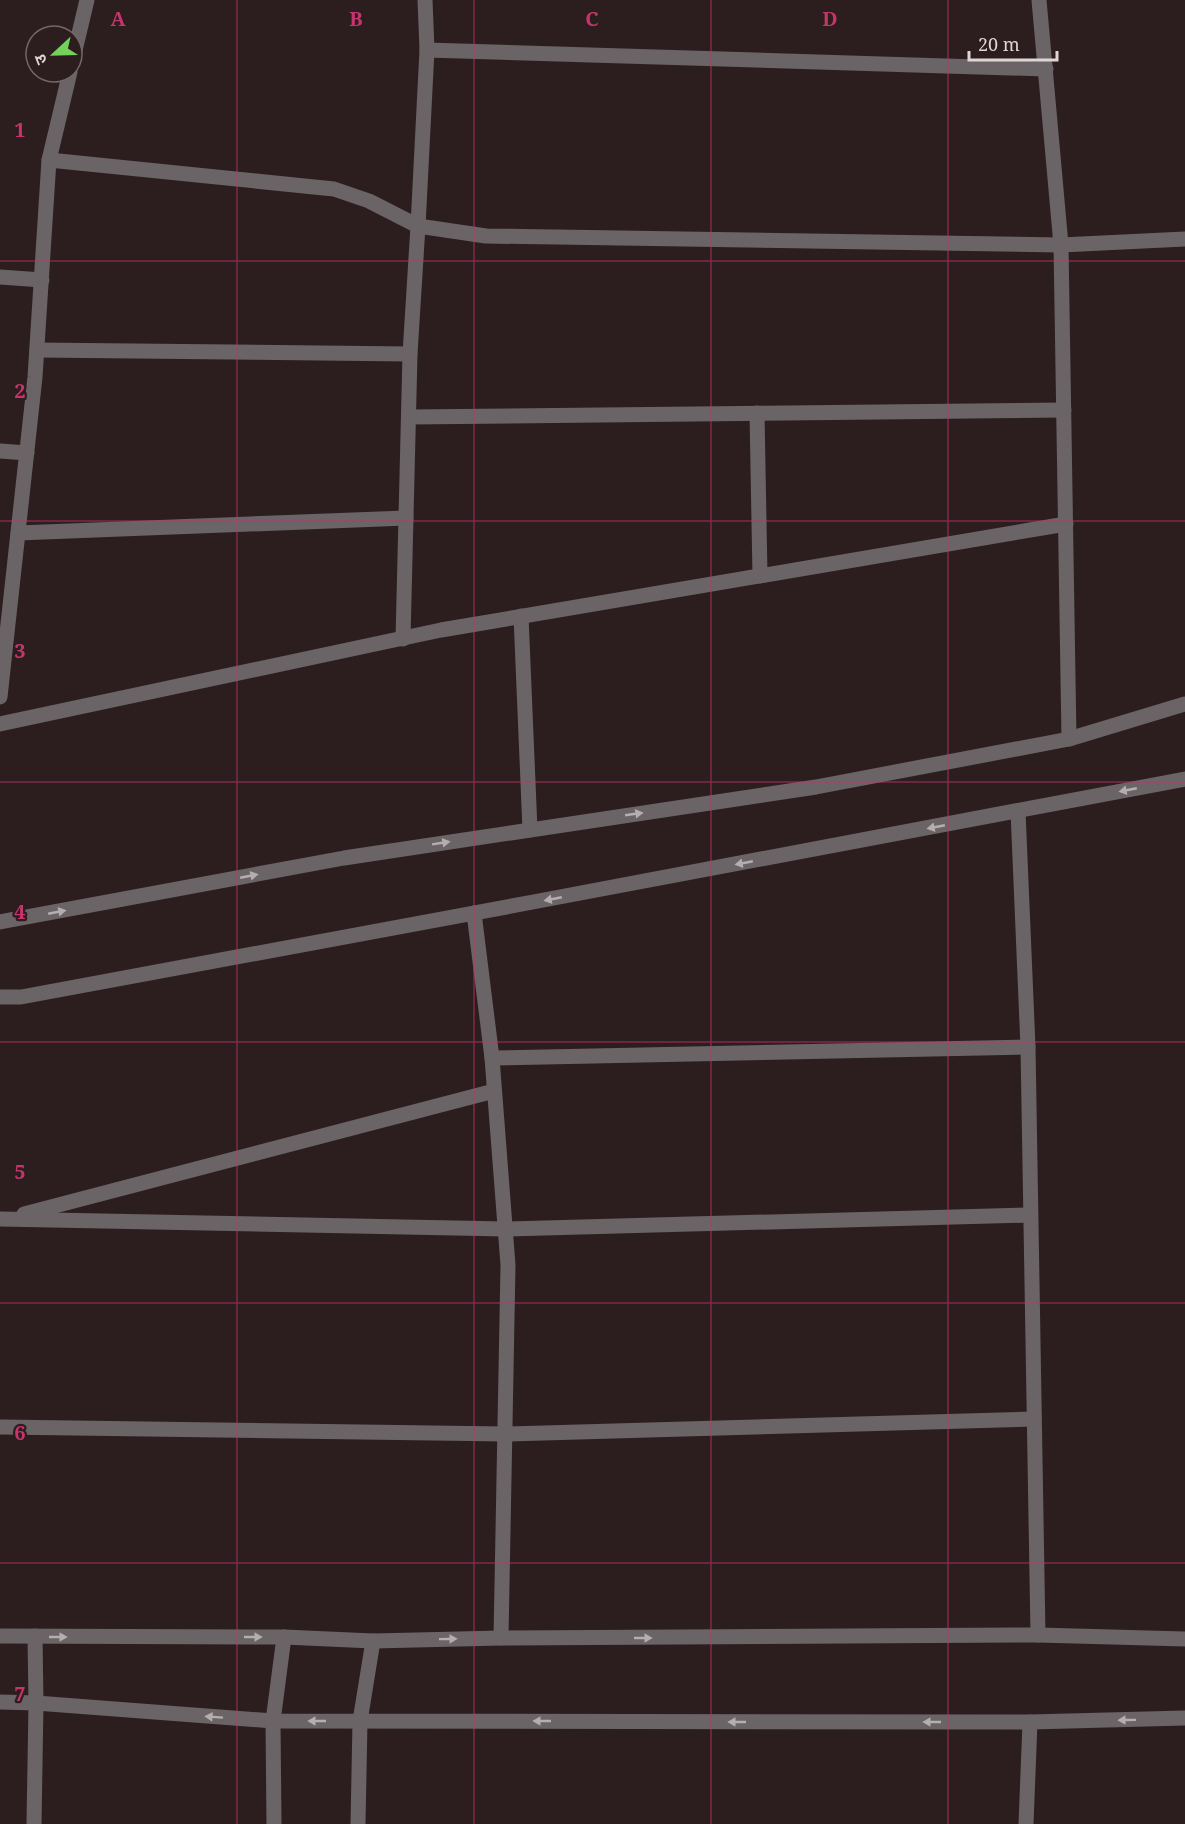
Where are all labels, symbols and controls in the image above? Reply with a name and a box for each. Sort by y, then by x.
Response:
text: A [110,5,126,32]
text: B [349,5,363,32]
text: C [585,5,599,32]
text: D [822,5,838,32]
north arrow [24,24,84,84]
scale bar [969,24,1058,62]
text: 20 m [978,32,1020,56]
text: उ [28,51,52,68]
text: 1 [14,116,26,143]
text: 2 [14,377,26,404]
text: 3 [14,637,26,664]
one-way arrow [1118,786,1137,795]
one-way arrow [625,810,644,819]
one-way arrow [926,822,945,831]
one-way arrow [432,838,451,847]
one-way arrow [735,859,754,868]
one-way arrow [240,871,259,880]
one-way arrow [543,895,562,904]
text: 4 [14,898,26,925]
one-way arrow [48,907,67,916]
text: 5 [14,1158,26,1185]
text: 6 [14,1419,26,1446]
one-way arrow [49,1632,68,1641]
one-way arrow [244,1632,263,1642]
one-way arrow [634,1633,653,1642]
one-way arrow [439,1635,458,1644]
text: 7 [14,1680,26,1707]
one-way arrow [205,1712,224,1721]
one-way arrow [1117,1715,1136,1724]
one-way arrow [307,1716,326,1726]
one-way arrow [532,1716,551,1726]
one-way arrow [727,1717,746,1727]
one-way arrow [922,1717,941,1727]

